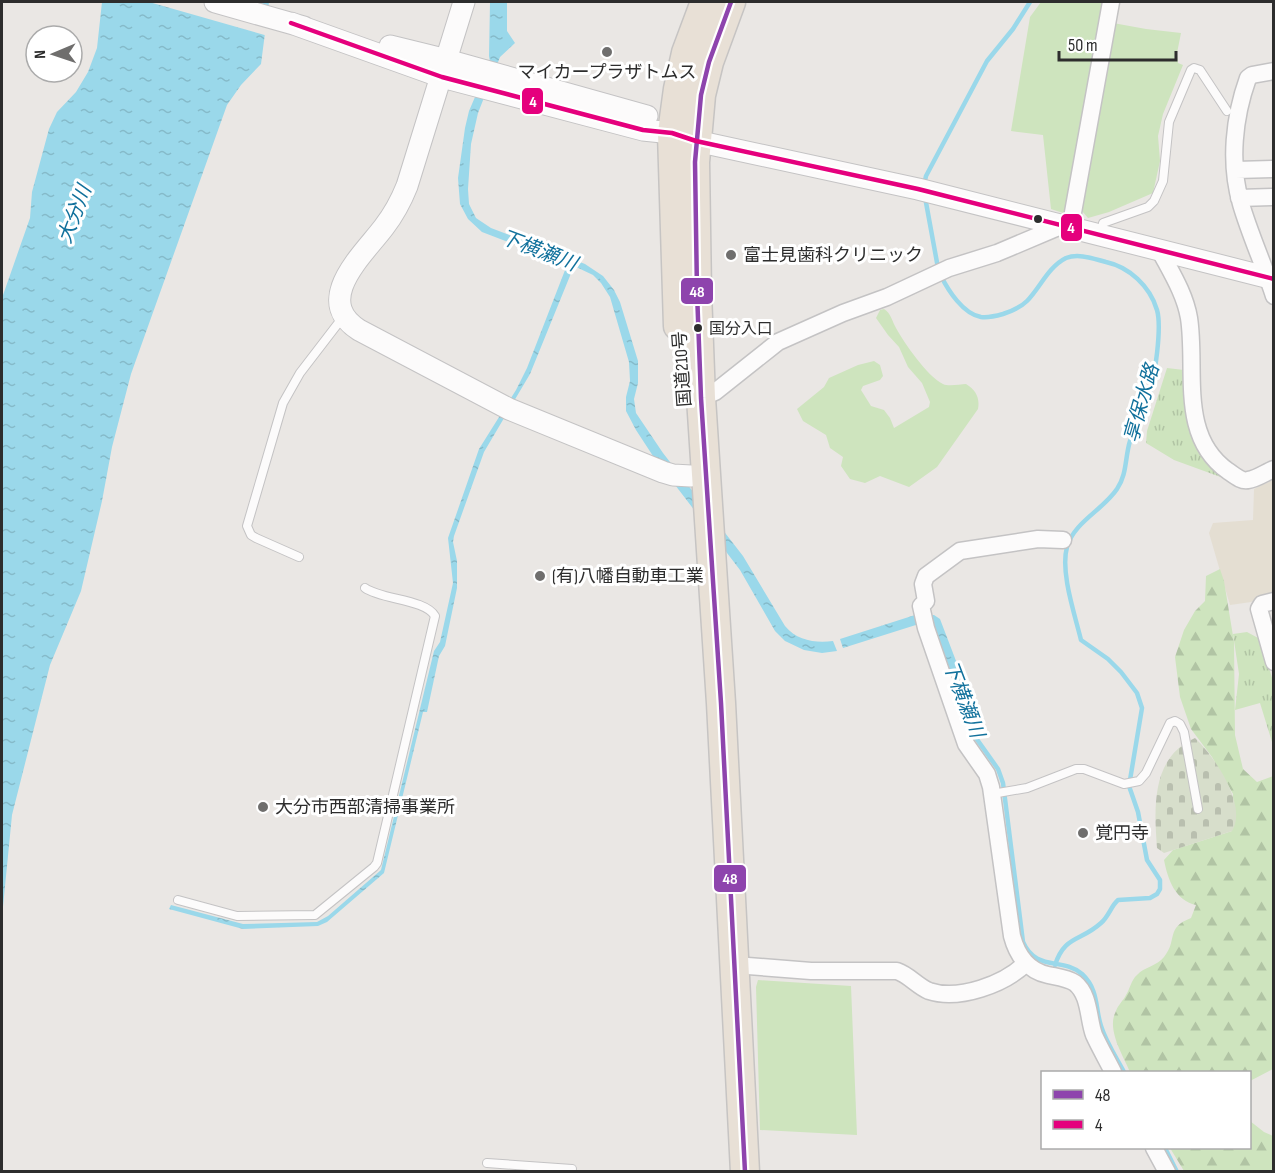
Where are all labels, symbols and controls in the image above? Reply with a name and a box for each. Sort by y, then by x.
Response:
north arrow [24,24,84,84]
scale bar [1059,24,1176,62]
text: 50 m [1068,35,1098,56]
marker: マイカープラザトムス [600,45,614,59]
text: N [31,50,50,59]
place label: マイカープラザトムス [518,62,696,83]
line badge: 4 [521,87,544,115]
text: 4 [529,93,537,112]
water label: 大分川 [53,180,98,247]
unlabelled marker [1032,213,1044,225]
line badge: 4 [1060,213,1083,242]
text: 4 [1067,219,1075,238]
water label: 下横瀬川 [497,225,582,277]
place label: 富士見歯科クリニック [743,245,923,266]
marker: 富士見歯科クリニック [724,248,738,262]
line badge: 48 [680,277,714,305]
text: 48 [689,283,705,302]
place label: 国分入口 [709,320,773,339]
marker: 国分入口 [692,322,704,334]
street label: 国道210号 [669,330,696,408]
water label: 享保水路 [1119,360,1165,445]
place label: (有)八幡自動車工業 [552,566,704,587]
marker: (有)八幡自動車工業 [533,569,547,583]
water label: 下横瀬川 [938,658,989,743]
place label: 大分市西部清掃事業所 [275,797,455,818]
marker: 大分市西部清掃事業所 [256,800,270,814]
place label: 覚円寺 [1095,823,1149,844]
marker: 覚円寺 [1076,826,1090,840]
line badge: 48 [713,864,747,893]
text: 48 [722,870,738,889]
legend [1041,1071,1251,1149]
text: 48 [1095,1085,1111,1106]
text: 4 [1095,1115,1103,1136]

